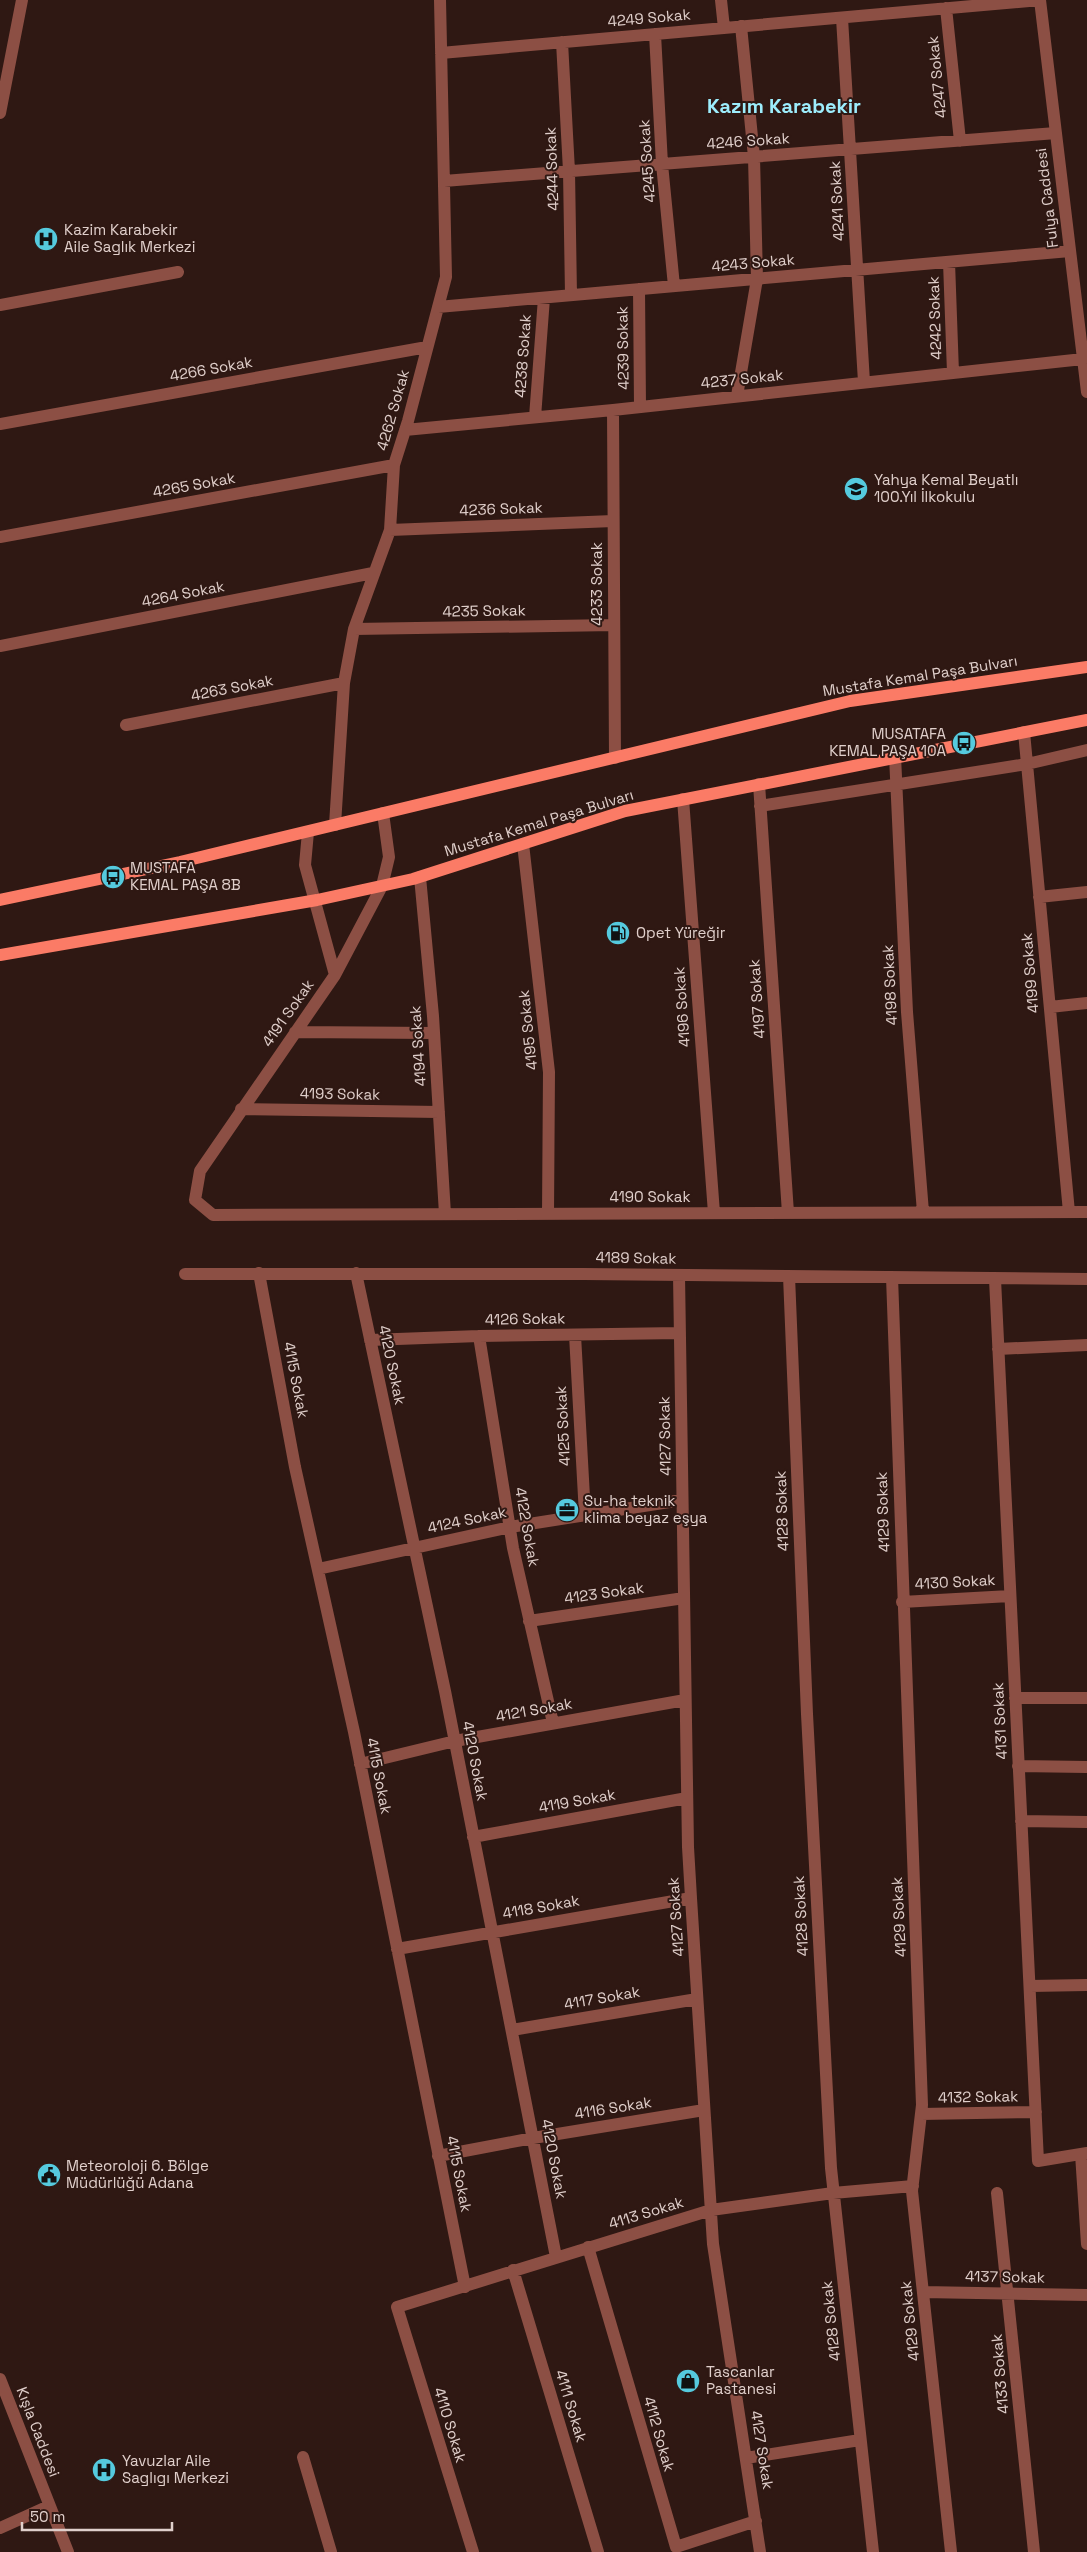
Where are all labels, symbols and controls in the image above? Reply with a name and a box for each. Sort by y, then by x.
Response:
street label: 4249 Sokak [607,4,691,31]
street label: 4247 Sokak [923,35,950,119]
district label: Kazım Karabekir [707,93,861,119]
street label: 4245 Sokak [634,119,659,203]
street label: 4244 Sokak [541,127,562,211]
street label: 4246 Sokak [706,128,790,153]
street label: Fulya Caddesi [1031,147,1062,249]
street label: 4241 Sokak [825,160,848,242]
place label: Kazim Karabekir Aile Saglık Merkezi [64,220,195,256]
hospital icon: Kazim Karabekir Aile Saglık Merkezi [33,226,59,252]
street label: 4243 Sokak [711,249,795,276]
street label: 4242 Sokak [924,276,945,360]
street label: 4239 Sokak [612,306,633,390]
street label: 4238 Sokak [510,314,535,398]
street label: 4266 Sokak [168,352,254,385]
street label: 4237 Sokak [700,365,784,392]
street label: 4262 Sokak [372,367,413,453]
street label: 4265 Sokak [151,468,237,501]
place label: Yahya Kemal Beyatlı 100.Yıl İlkokulu [874,470,1018,506]
school or university icon: Yahya Kemal Beyatlı 100.Yıl İlkokulu [843,476,869,502]
street label: 4236 Sokak [459,498,543,519]
street label: 4233 Sokak [587,542,606,626]
street label: 4264 Sokak [140,576,226,611]
street label: 4235 Sokak [442,600,526,621]
street label: Mustafa Kemal Paşa Bulvarı [821,651,1019,700]
street label: 4263 Sokak [189,670,275,705]
place label: MUSATAFA KEMAL PAŞA 10A [829,724,947,760]
bus stop icon: MUSATAFA KEMAL PAŞA 10A [951,730,977,756]
street label: Mustafa Kemal Paşa Bulvarı [442,785,636,860]
place label: MUSTAFA KEMAL PAŞA 8B [130,858,241,894]
bus stop icon: MUSTAFA KEMAL PAŞA 8B [100,864,126,890]
fuel station icon: Opet Yüreğir [605,920,631,946]
place label: Opet Yüreğir [636,923,726,942]
street label: 4199 Sokak [1017,932,1042,1014]
street label: 4198 Sokak [878,944,901,1026]
street label: 4197 Sokak [744,959,769,1039]
street label: 4196 Sokak [669,966,694,1048]
street label: 4191 Sokak [258,975,318,1050]
street label: 4195 Sokak [514,989,541,1071]
street label: 4194 Sokak [405,1005,430,1087]
street label: 4193 Sokak [300,1083,380,1104]
street label: 4190 Sokak [610,1187,690,1206]
street label: 4189 Sokak [595,1247,677,1268]
street label: 4126 Sokak [485,1308,565,1329]
street label: 4120 Sokak [375,1323,410,1406]
street label: 4115 Sokak [280,1340,313,1420]
street label: 4125 Sokak [551,1385,574,1467]
street label: 4127 Sokak [654,1396,675,1476]
street label: 4128 Sokak [771,1470,792,1552]
street label: 4129 Sokak [872,1472,893,1553]
street label: 4122 Sokak [511,1486,544,1568]
place label: Su-ha teknik klima beyaz eşya [584,1491,708,1527]
office icon: Su-ha teknik klima beyaz eşya [554,1497,580,1523]
street label: 4124 Sokak [426,1502,508,1537]
street label: 4130 Sokak [914,1570,996,1593]
street label: 4123 Sokak [563,1578,645,1607]
street label: 4131 Sokak [988,1682,1011,1760]
street label: 4121 Sokak [494,1693,574,1726]
street label: 4120 Sokak [458,1719,493,1802]
street label: 4115 Sokak [363,1736,396,1816]
street label: 4119 Sokak [537,1784,617,1817]
street label: 4128 Sokak [789,1875,812,1957]
street label: 4129 Sokak [887,1876,910,1958]
street label: 4127 Sokak [663,1877,688,1957]
street label: 4118 Sokak [501,1890,581,1923]
street label: 4117 Sokak [562,1981,641,2014]
street label: 4132 Sokak [938,2086,1018,2107]
street label: 4116 Sokak [573,2092,653,2123]
street label: 4120 Sokak [537,2117,572,2200]
street label: 4115 Sokak [443,2134,476,2214]
place label: Meteoroloji 6. Bölge Müdürlüğü Adana [66,2156,209,2192]
public building icon: Meteoroloji 6. Bölge Müdürlüğü Adana [36,2162,62,2188]
street label: 4113 Sokak [606,2192,686,2233]
street label: 4137 Sokak [965,2266,1045,2287]
street label: 4128 Sokak [817,2280,844,2362]
street label: 4129 Sokak [896,2280,923,2362]
street label: 4133 Sokak [987,2333,1012,2415]
place label: Tascanlar Pastanesi [706,2362,776,2398]
street label: 4111 Sokak [551,2367,591,2444]
shop icon: Tascanlar Pastanesi [675,2368,701,2394]
street label: Kışla Caddesi [13,2384,64,2479]
street label: 4110 Sokak [430,2385,471,2465]
street label: 4112 Sokak [640,2394,679,2474]
street label: 4127 Sokak [747,2409,778,2491]
place label: Yavuzlar Aile Saglıgı Merkezi [122,2451,229,2487]
hospital icon: Yavuzlar Aile Saglıgı Merkezi [91,2457,117,2483]
scale bar [22,2500,172,2532]
text: 50 m [30,2507,65,2526]

